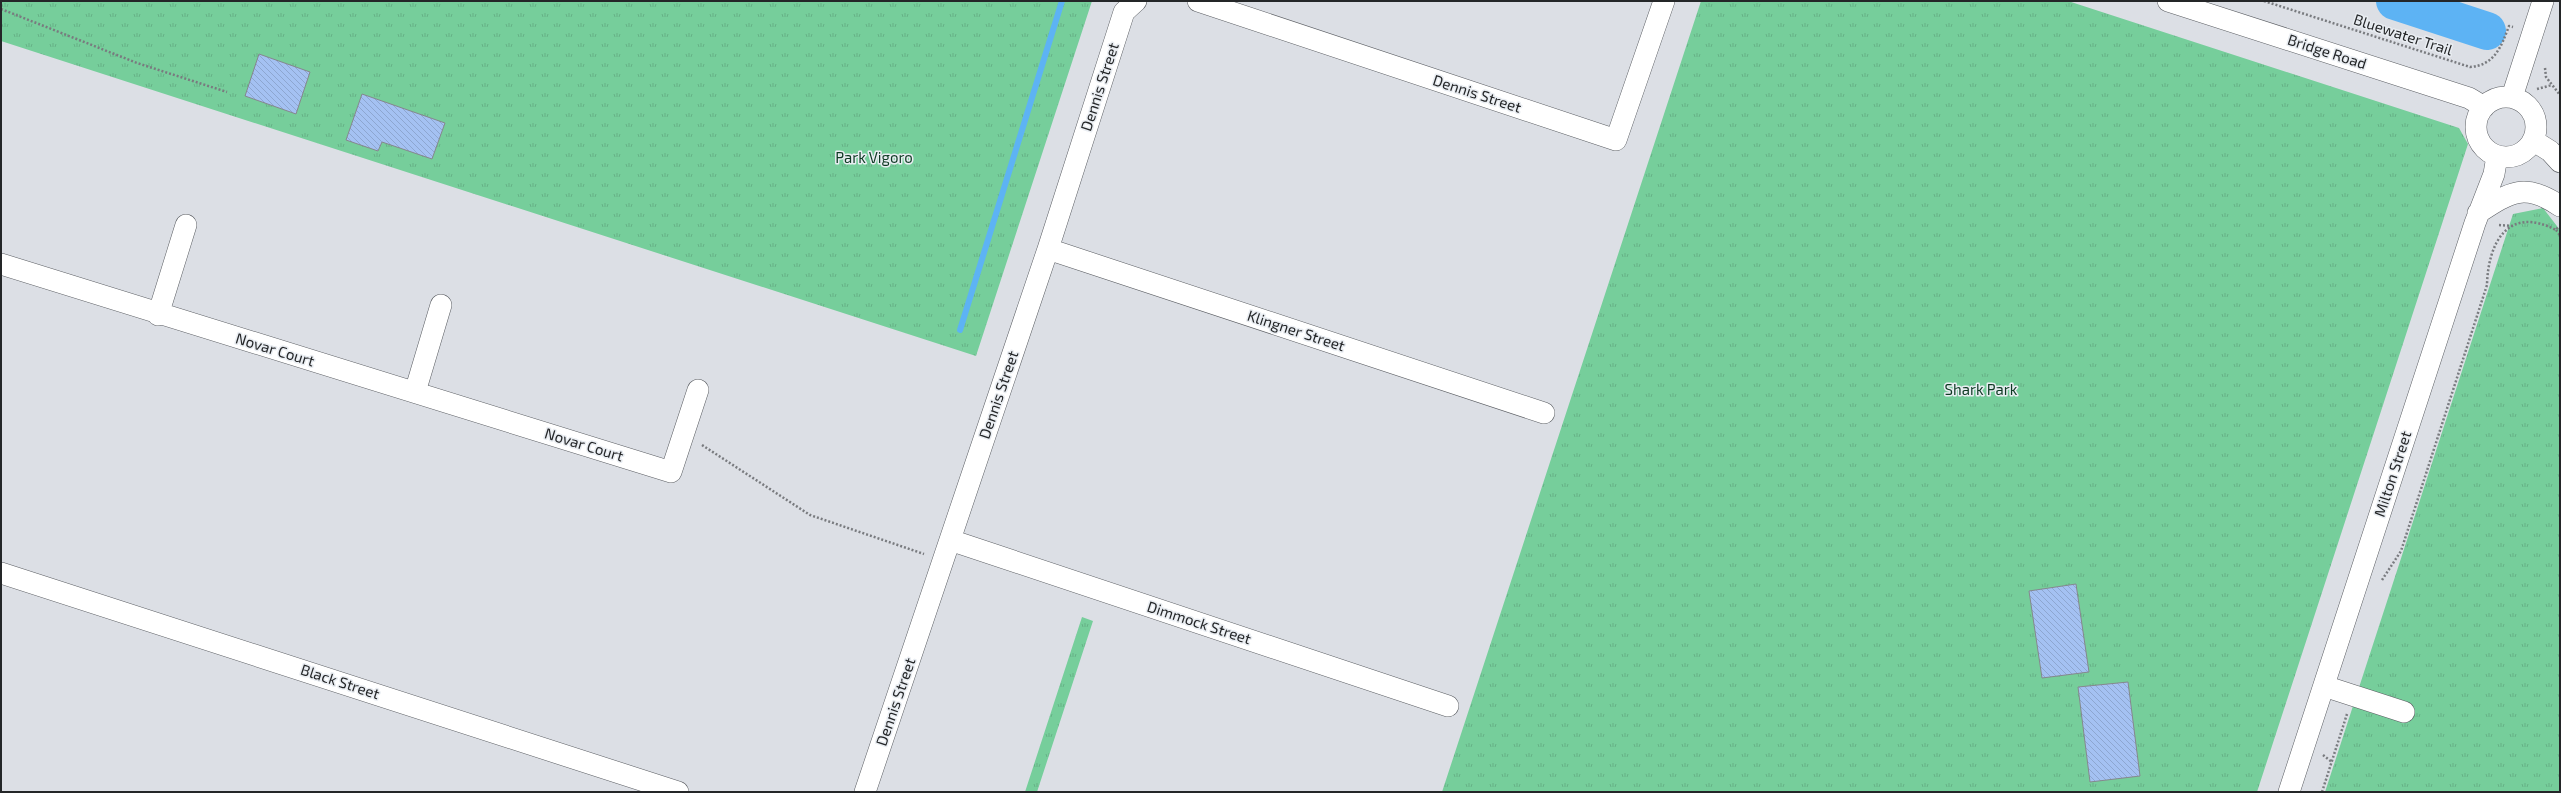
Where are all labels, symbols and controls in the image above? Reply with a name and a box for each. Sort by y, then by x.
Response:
street label: Bluewater Trail [2351,10,2456,59]
street label: Bridge Road [2286,30,2369,72]
street label: Dennis Street [1076,40,1122,133]
street label: Dennis Street [1431,70,1524,116]
park label: Park Vigoro [835,148,913,166]
street label: Klingner Street [1245,306,1348,354]
street label: Novar Court [234,329,317,370]
street label: Dennis Street [975,348,1022,441]
park label: Shark Park [1945,380,2018,398]
street label: Novar Court [543,424,626,465]
street label: Milton Street [2370,428,2414,519]
street label: Dimmock Street [1145,597,1254,647]
street label: Dennis Street [872,655,919,748]
street label: Black Street [299,660,382,702]

